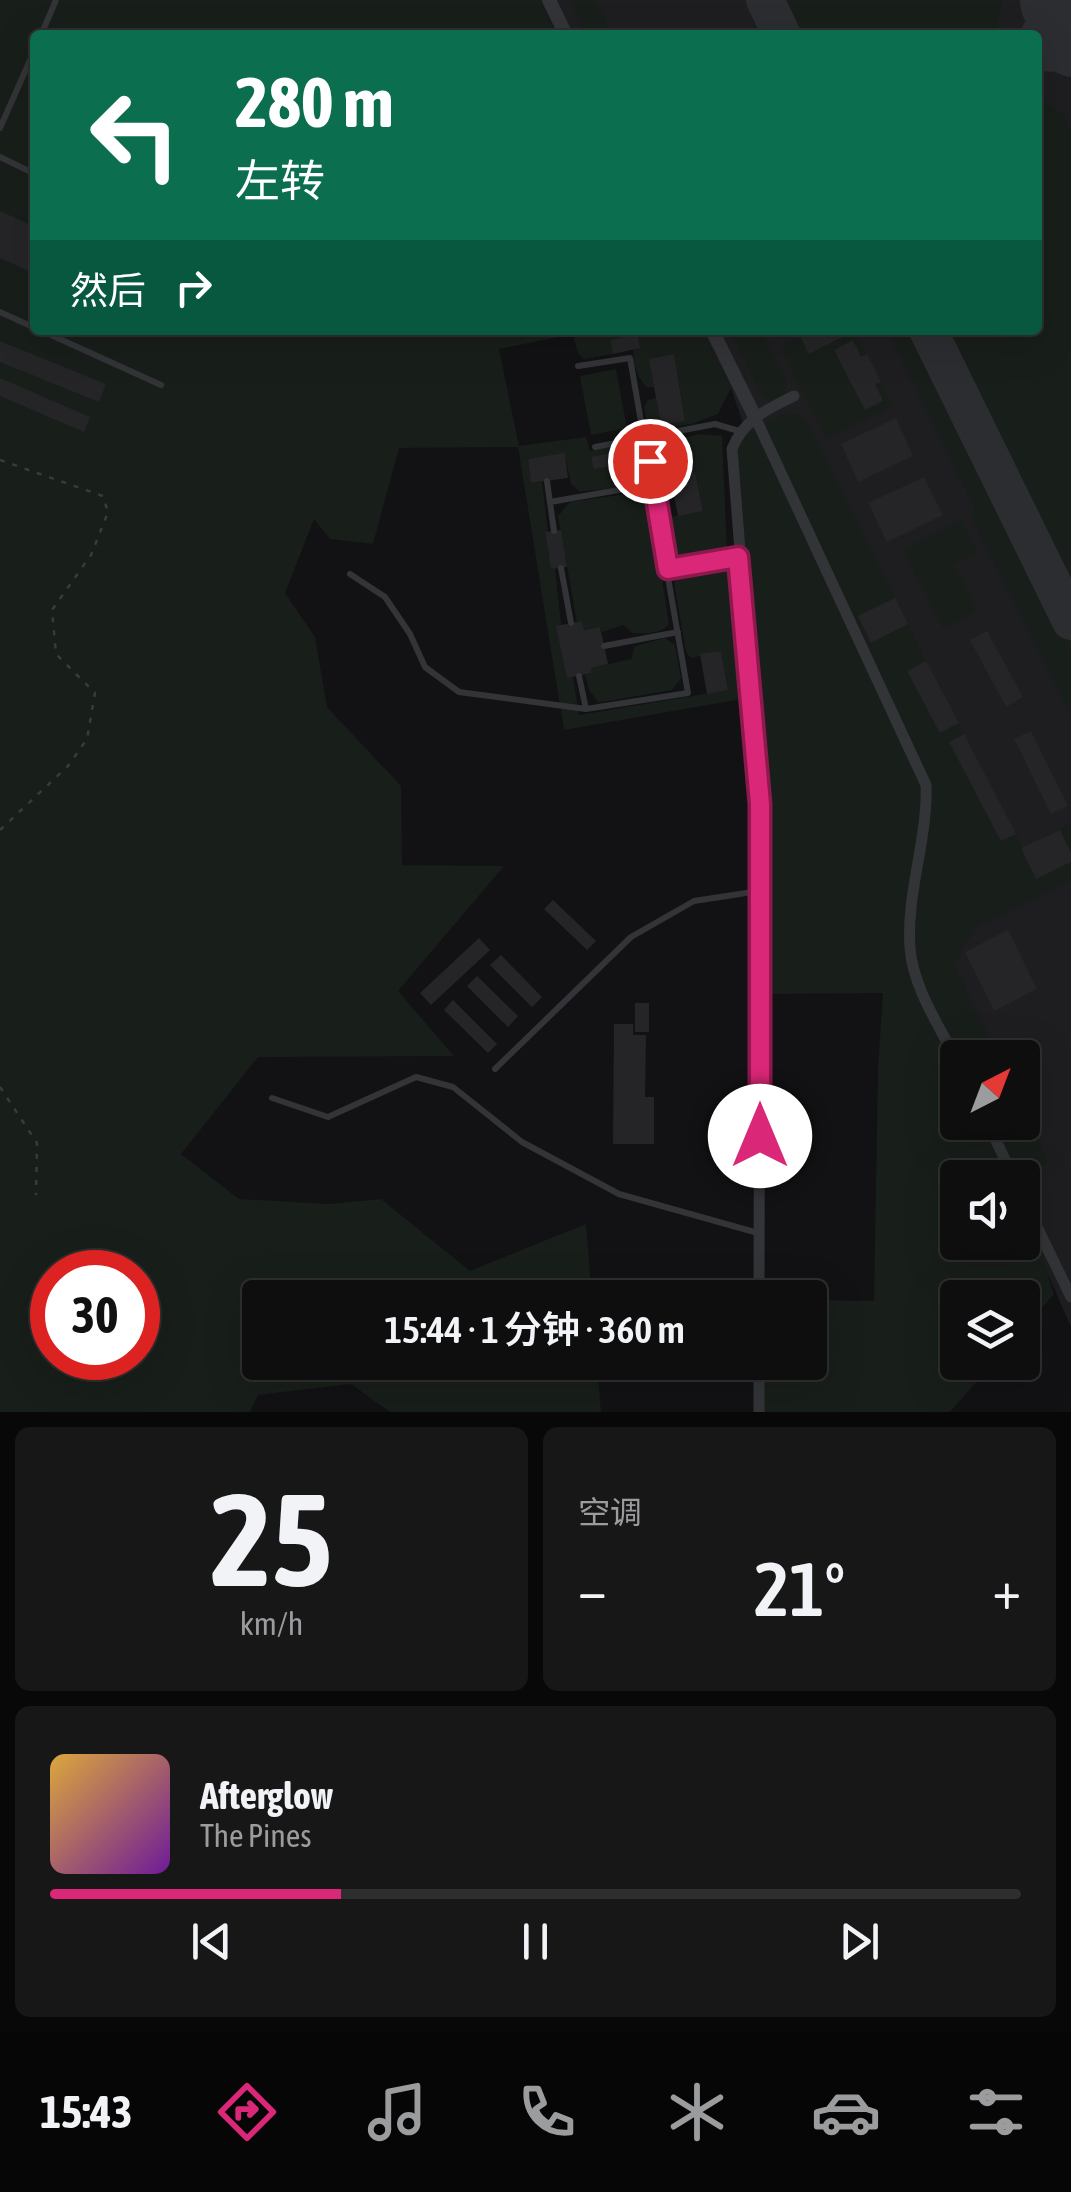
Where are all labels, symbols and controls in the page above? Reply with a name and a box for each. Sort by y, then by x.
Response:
text: 280 m [235,62,394,142]
icon: left [70,70,200,200]
text: 左转 [235,155,325,207]
icon: right [166,260,221,315]
text: 然后 [70,269,146,312]
pin [608,419,693,504]
icon: arrive [623,434,678,489]
north arrow [940,1040,1040,1140]
map controls [940,1040,1040,1380]
position arrow [708,1084,812,1188]
button: sound [940,1160,1040,1260]
speed limit sign: 30 [30,1250,160,1380]
button: layers [940,1280,1040,1380]
text: 15:44 · 1 分钟 · 360 m [384,1308,685,1351]
text: 25 [210,1465,333,1614]
text: 空调 [578,1494,642,1531]
text: 21° [754,1546,845,1632]
text: − [578,1558,607,1621]
text: + [992,1558,1021,1621]
text: km/h [240,1605,303,1642]
text: Afterglow [200,1774,333,1817]
text: The Pines [200,1817,312,1854]
icon: previous [184,1914,239,1969]
icon: pause [508,1914,563,1969]
icon: next [832,1914,887,1969]
icon: directions [212,2077,282,2147]
icon: music [362,2077,432,2147]
icon: phone [512,2077,582,2147]
icon: climate [662,2077,732,2147]
icon: car [811,2077,881,2147]
icon: filters [961,2077,1031,2147]
text: 15:43 [40,2086,133,2138]

